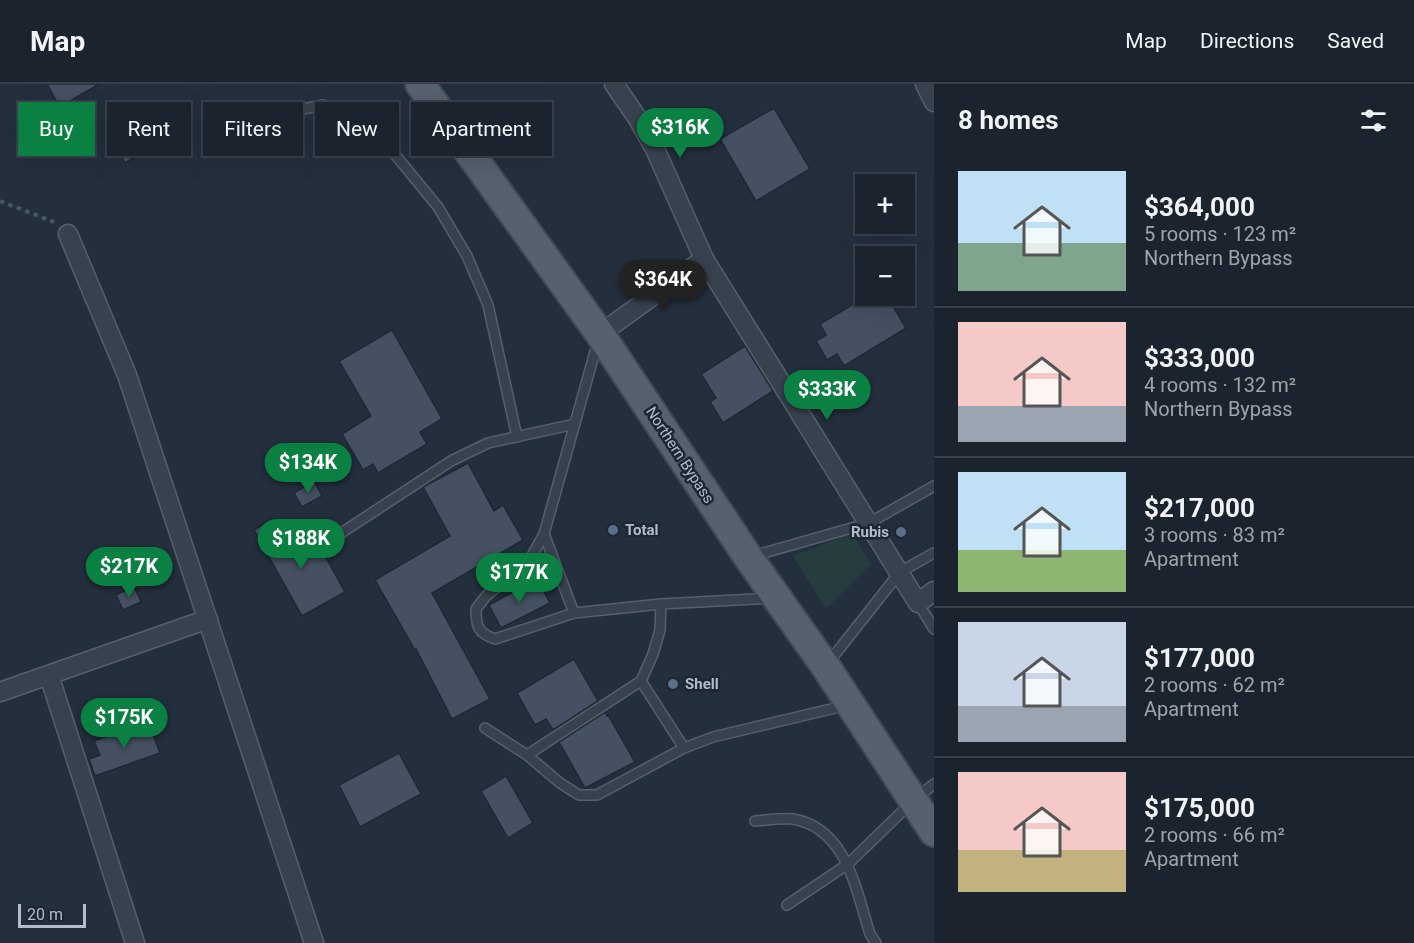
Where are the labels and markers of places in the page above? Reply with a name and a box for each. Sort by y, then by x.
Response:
pin: $316K [638,108,722,159]
pin: $364K [621,260,705,311]
pin: $333K [785,370,869,421]
pin: $134K [266,443,350,494]
pin: $188K [259,519,343,570]
place label: Total [625,521,659,539]
marker: Total [606,523,620,537]
place label: Rubis [851,523,889,541]
marker: Rubis [894,525,908,539]
pin: $217K [87,547,171,598]
pin: $177K [477,553,561,604]
place label: Shell [685,675,719,693]
marker: Shell [666,677,680,691]
pin: $175K [82,698,166,749]

